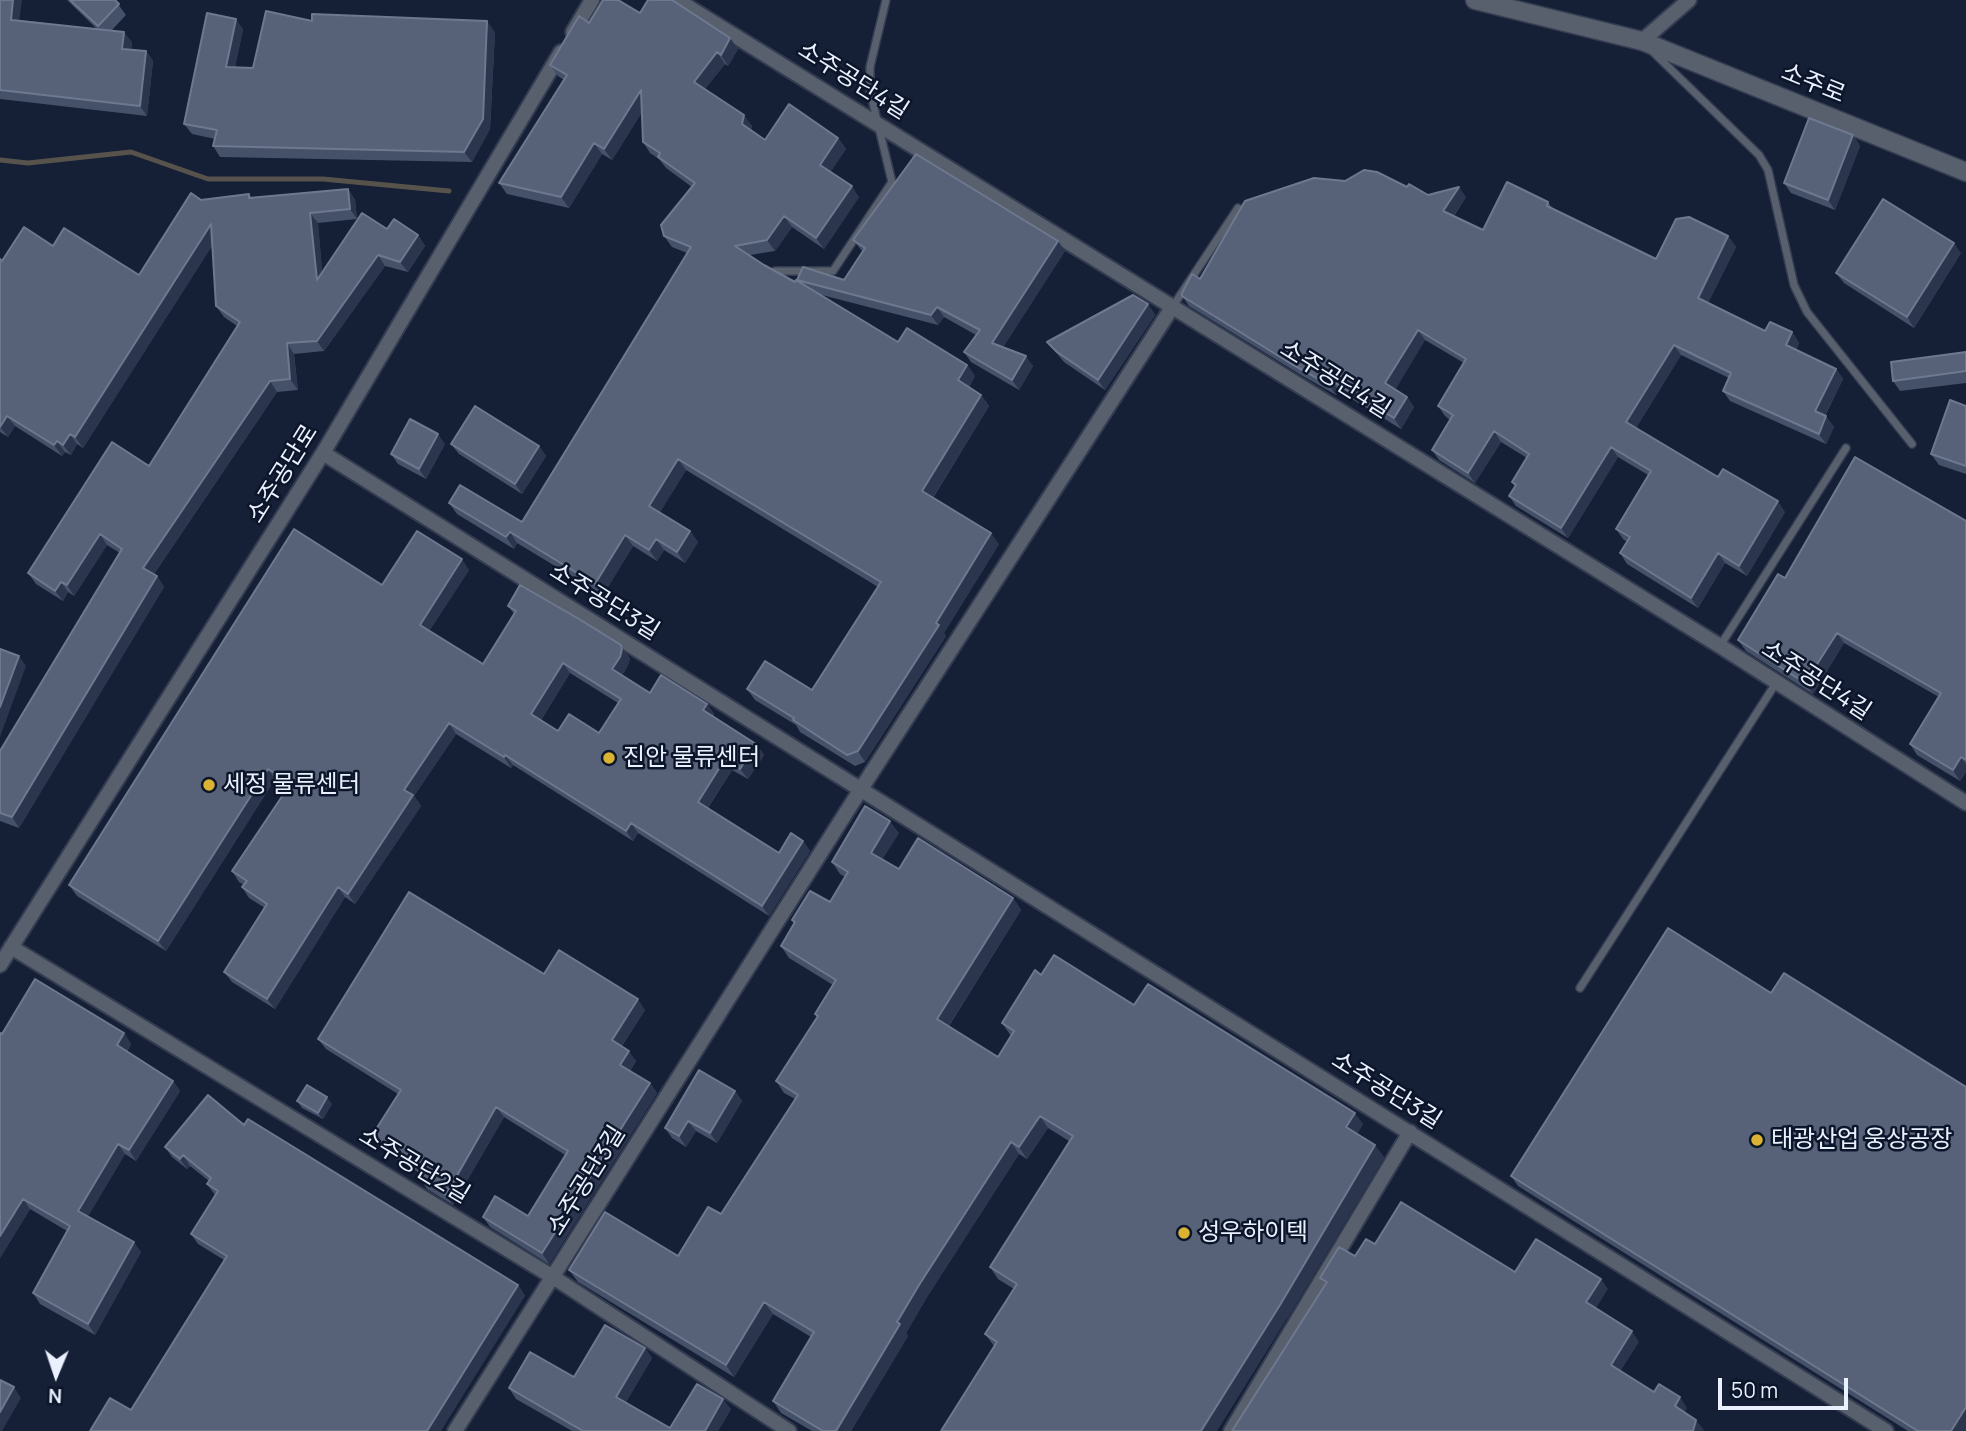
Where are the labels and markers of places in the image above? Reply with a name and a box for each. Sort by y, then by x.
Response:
place label: 진안 물류센터 [623,744,760,772]
marker: 진안 물류센터 [601,750,617,766]
place label: 세정 물류센터 [223,771,360,799]
marker: 세정 물류센터 [201,777,217,793]
place label: 태광산업 웅상공장 [1771,1126,1952,1154]
marker: 태광산업 웅상공장 [1749,1132,1765,1148]
place label: 성우하이텍 [1198,1219,1308,1247]
marker: 성우하이텍 [1176,1225,1192,1241]

